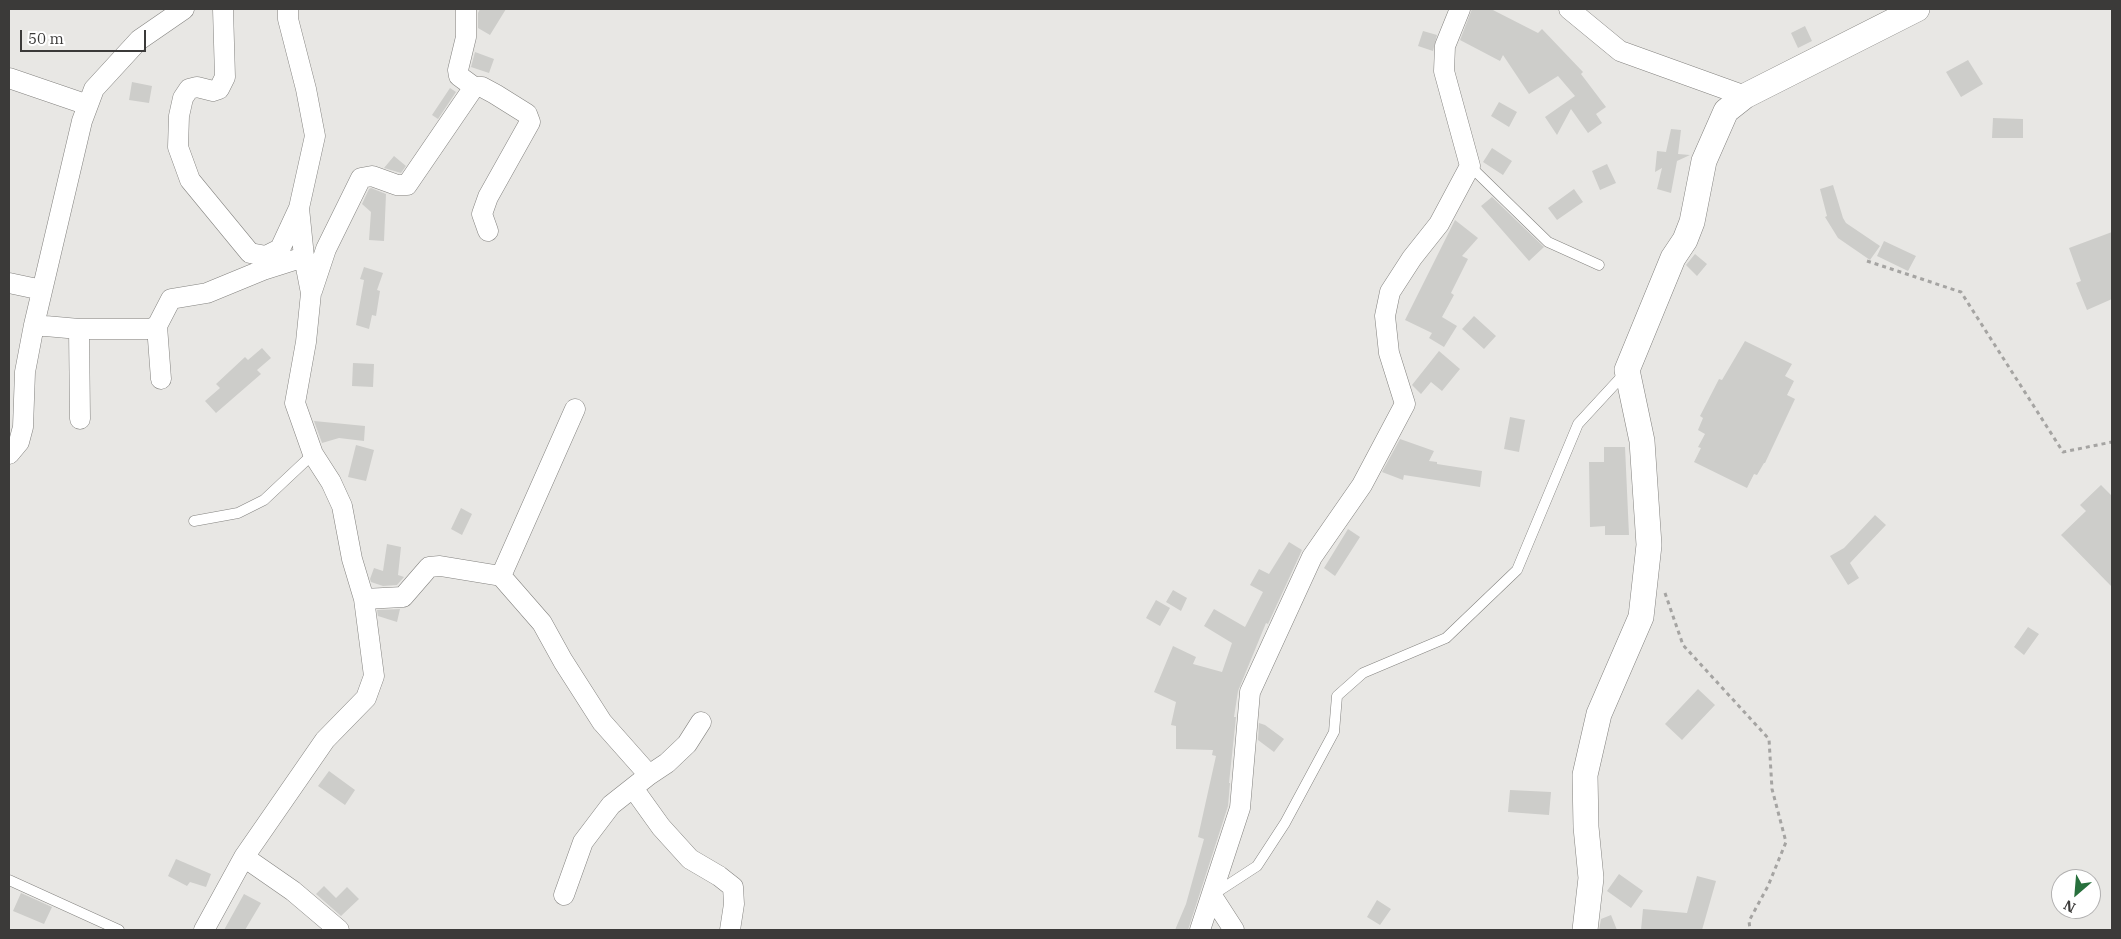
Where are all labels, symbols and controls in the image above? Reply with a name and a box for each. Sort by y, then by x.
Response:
scale bar [22,20,149,52]
text: 50 m [28,29,64,48]
north arrow [2051,869,2101,919]
text: N [2061,896,2079,917]

